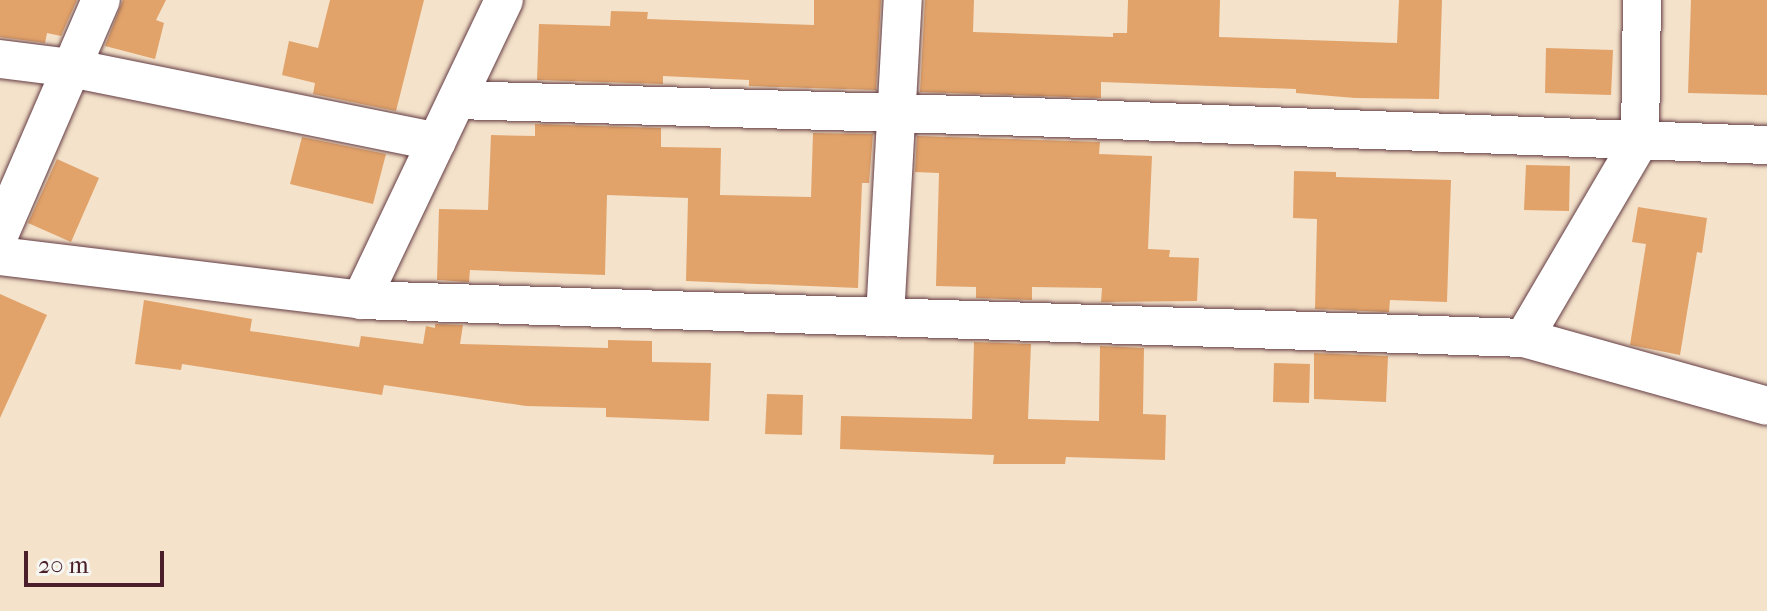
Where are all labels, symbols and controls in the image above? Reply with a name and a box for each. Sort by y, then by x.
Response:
scale bar [28,535,168,585]
text: 20 m [38,551,89,579]

